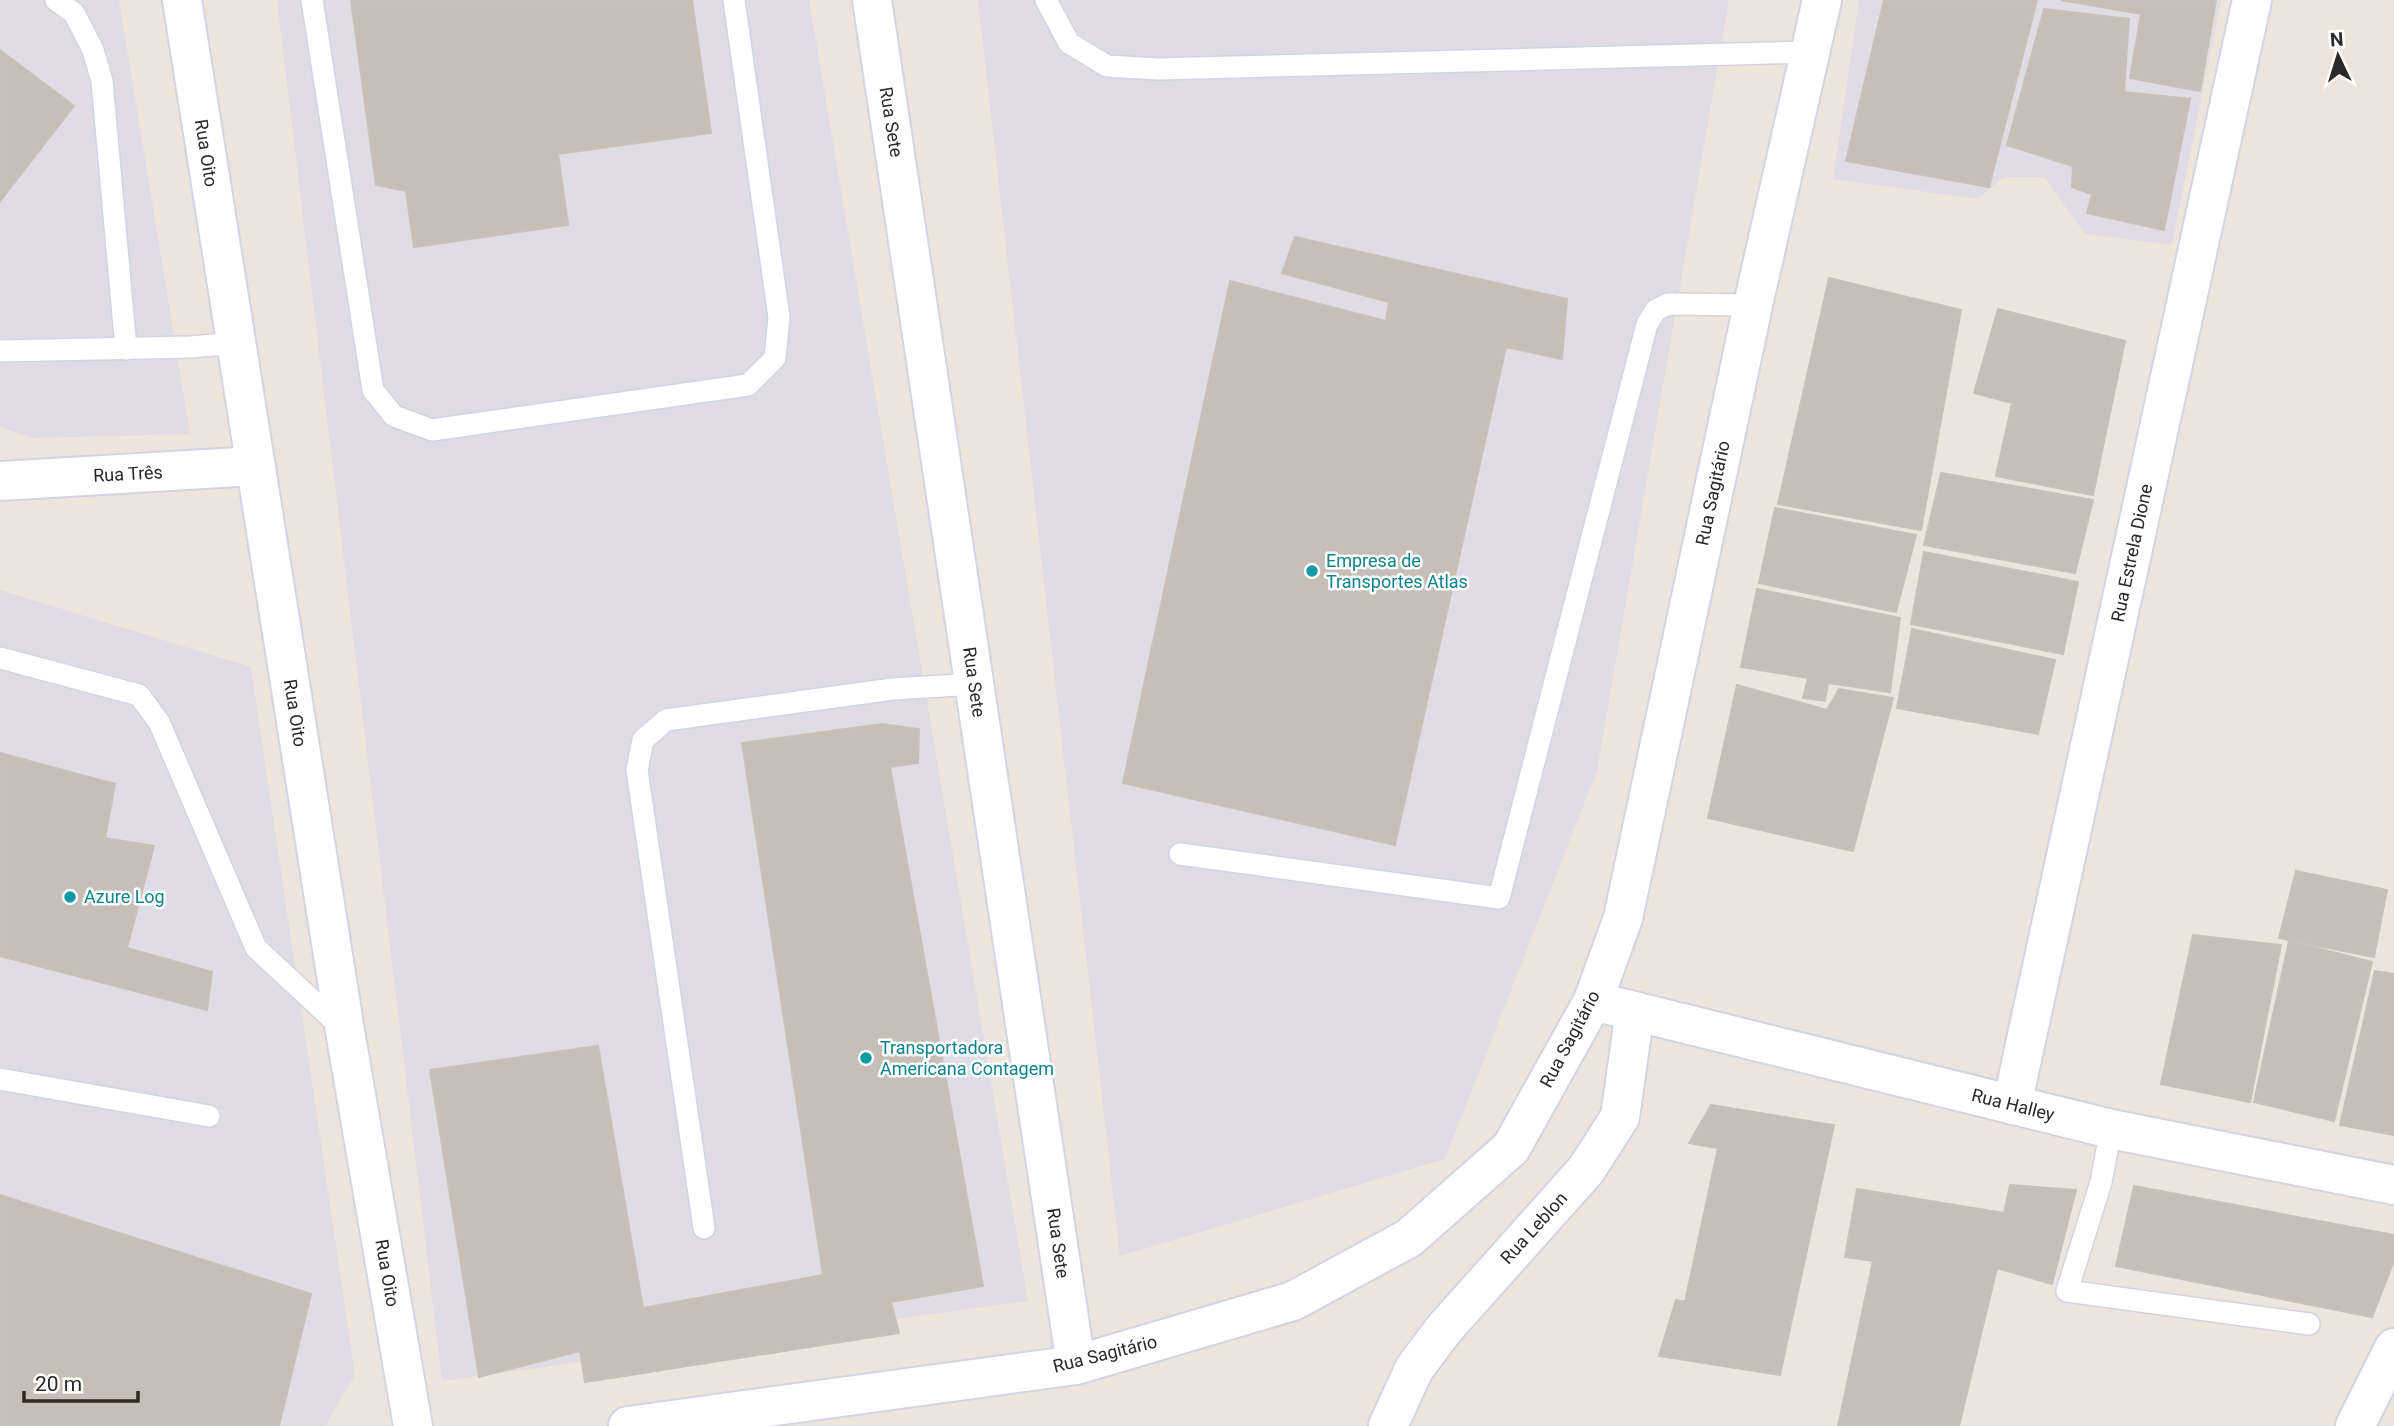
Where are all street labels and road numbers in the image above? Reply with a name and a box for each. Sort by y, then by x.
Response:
street label: Rua Sete [876,85,907,159]
street label: Rua Oito [191,118,222,188]
street label: Rua Sagitário [1691,439,1734,547]
street label: Rua Três [93,461,163,486]
street label: Rua Estrela Dione [2107,482,2156,624]
street label: Rua Sete [959,645,990,719]
street label: Rua Oito [280,678,311,748]
street label: Rua Sagitário [1535,987,1604,1091]
street label: Rua Halley [1970,1084,2057,1125]
street label: Rua Leblon [1496,1187,1571,1268]
street label: Rua Sete [1043,1206,1074,1280]
street label: Rua Oito [371,1238,404,1308]
street label: Rua Sagitário [1051,1330,1159,1377]

